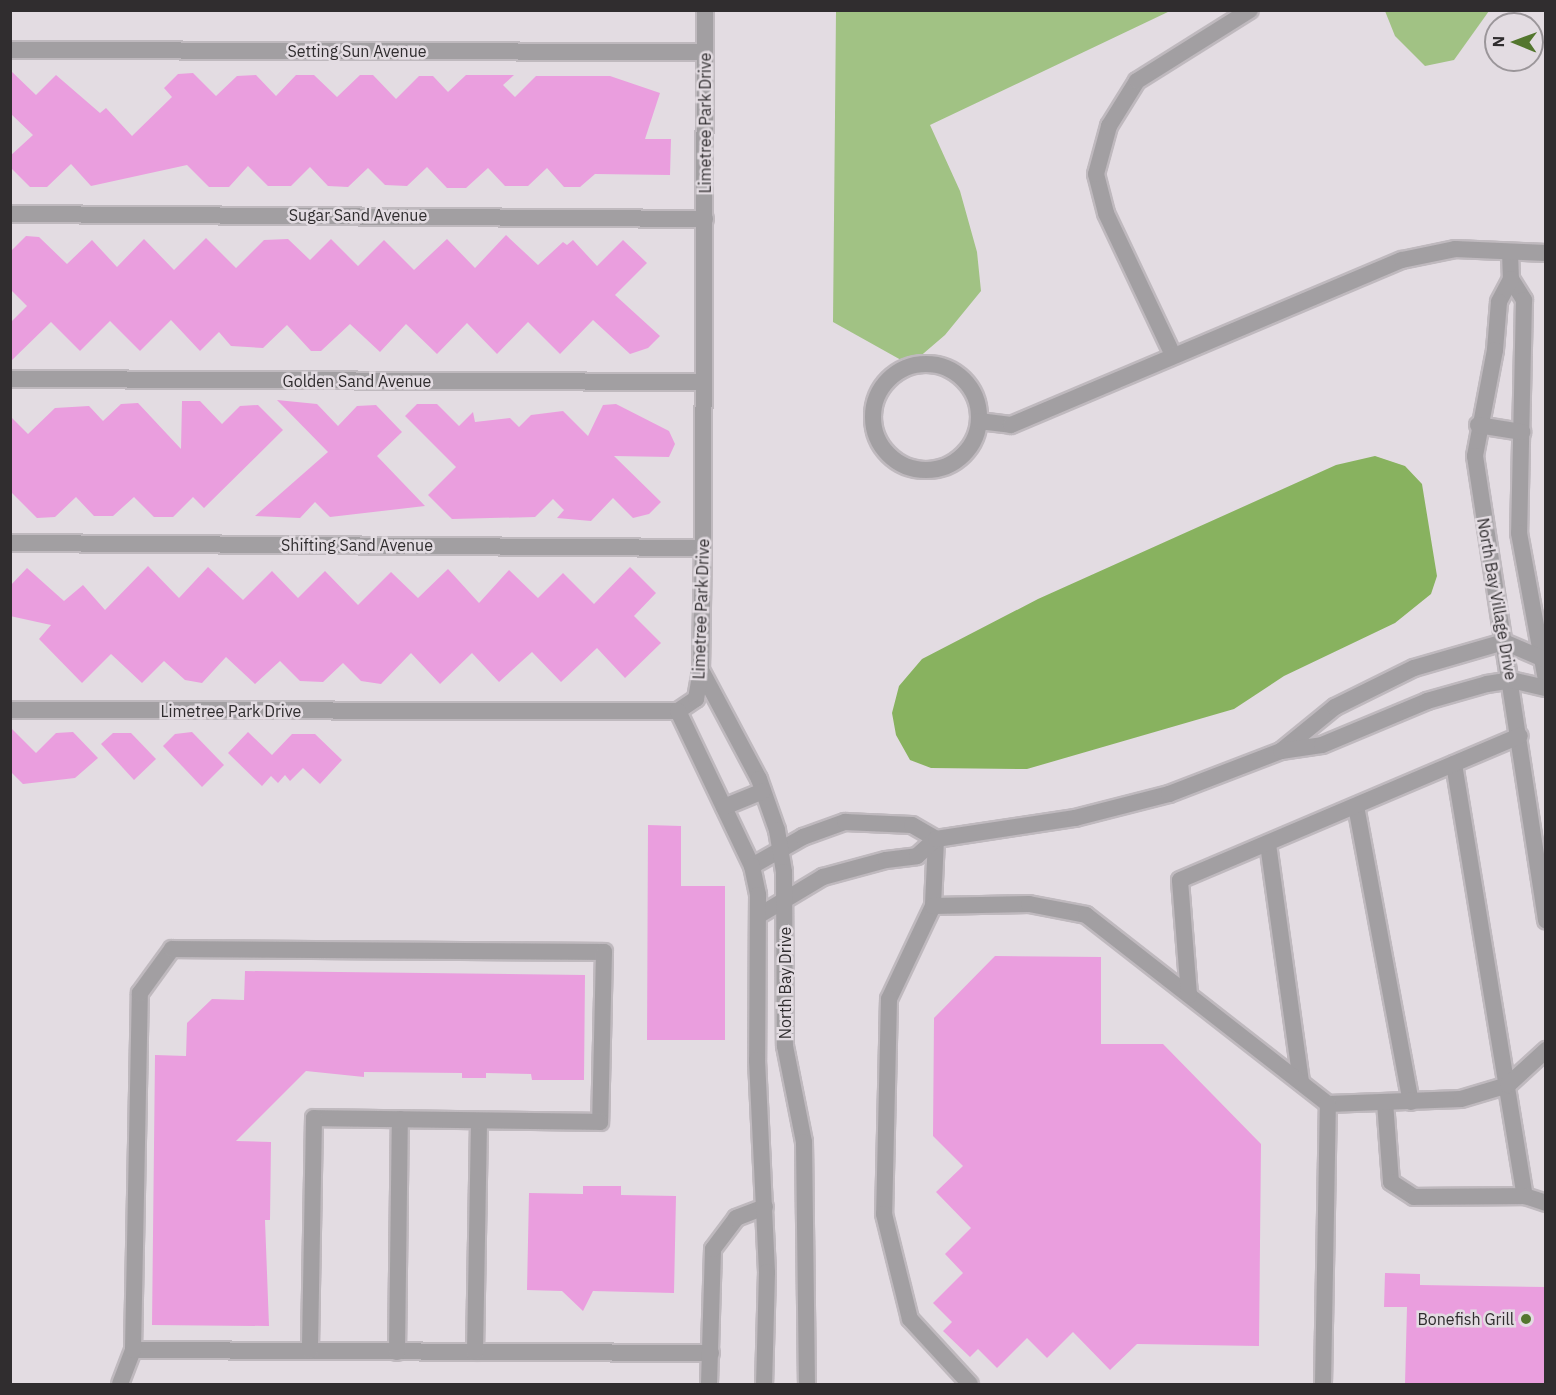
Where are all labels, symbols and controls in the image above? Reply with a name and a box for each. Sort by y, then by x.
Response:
north arrow [1484,12,1544,72]
text: N [1488,36,1508,48]
street label: Setting Sun Avenue [287,41,427,61]
street label: Limetree Park Drive [695,53,715,193]
street label: Sugar Sand Avenue [289,205,427,225]
street label: Golden Sand Avenue [283,371,431,391]
street label: North Bay Village Drive [1473,516,1521,682]
street label: Shifting Sand Avenue [281,535,433,555]
street label: Limetree Park Drive [689,538,713,680]
street label: Limetree Park Drive [161,701,301,721]
street label: North Bay Drive [775,927,795,1039]
place label: Bonefish Grill [1417,1309,1514,1329]
marker: Bonefish Grill [1519,1312,1533,1326]

